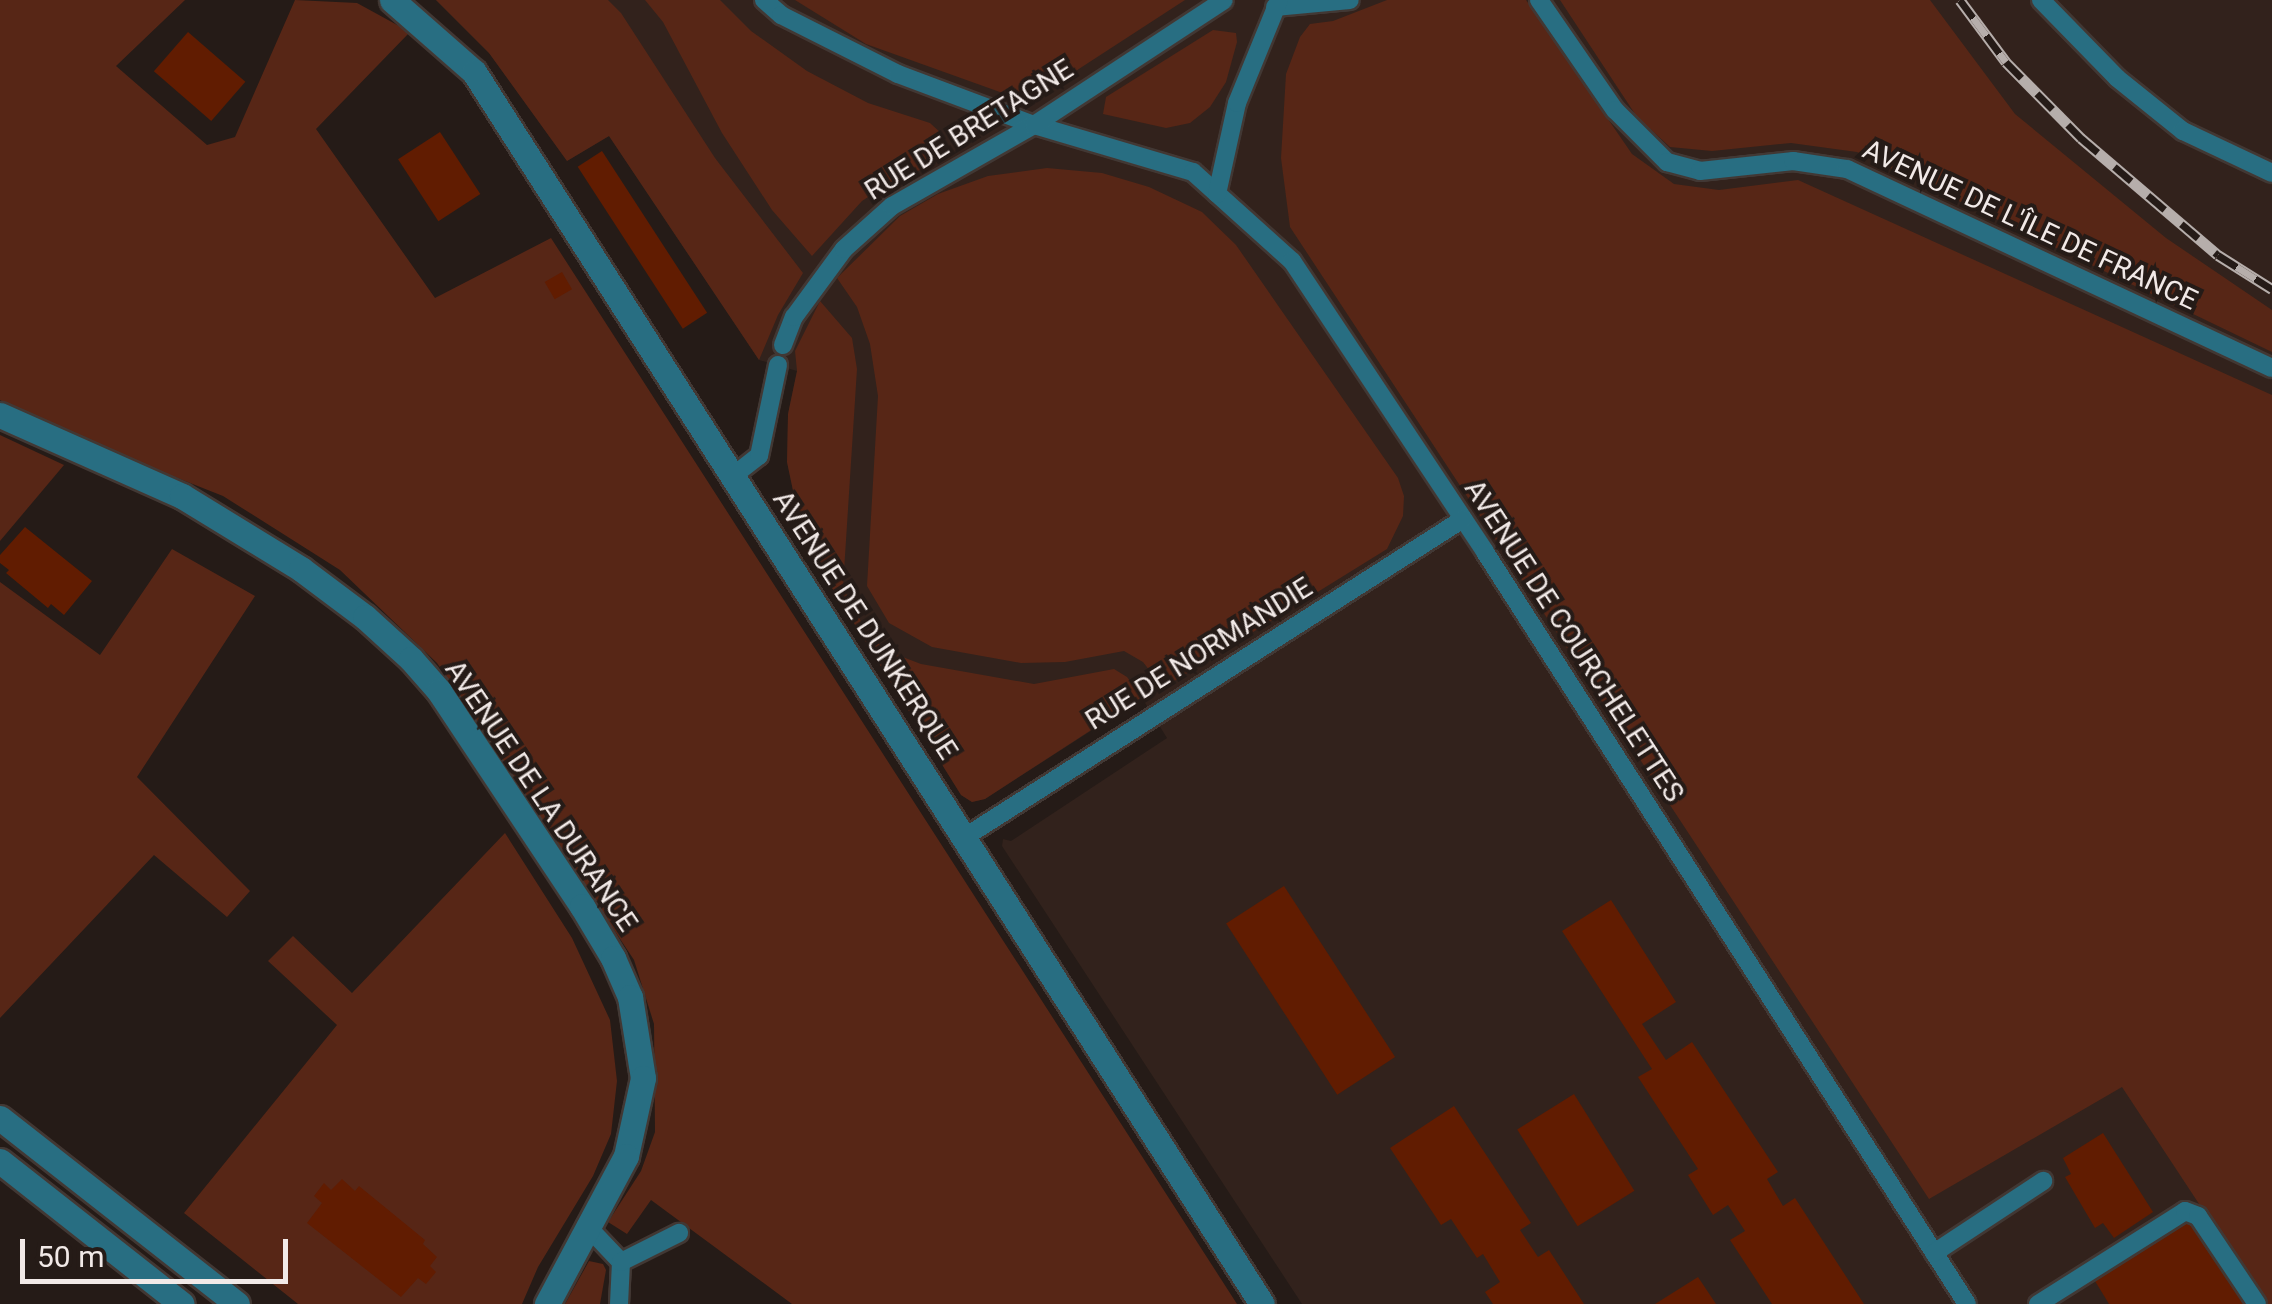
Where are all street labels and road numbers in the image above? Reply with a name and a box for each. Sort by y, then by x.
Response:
street label: RUE DE BRETAGNE [859,52,1079,208]
street label: AVENUE DE L'ÎLE DE FRANCE [1858,133,2202,317]
street label: AVENUE DE COURCHELETTES [1457,474,1691,808]
street label: AVENUE DE DUNKERQUE [766,484,964,766]
street label: RUE DE NORMANDIE [1079,571,1319,737]
street label: AVENUE DE LA DURANCE [438,654,644,938]

